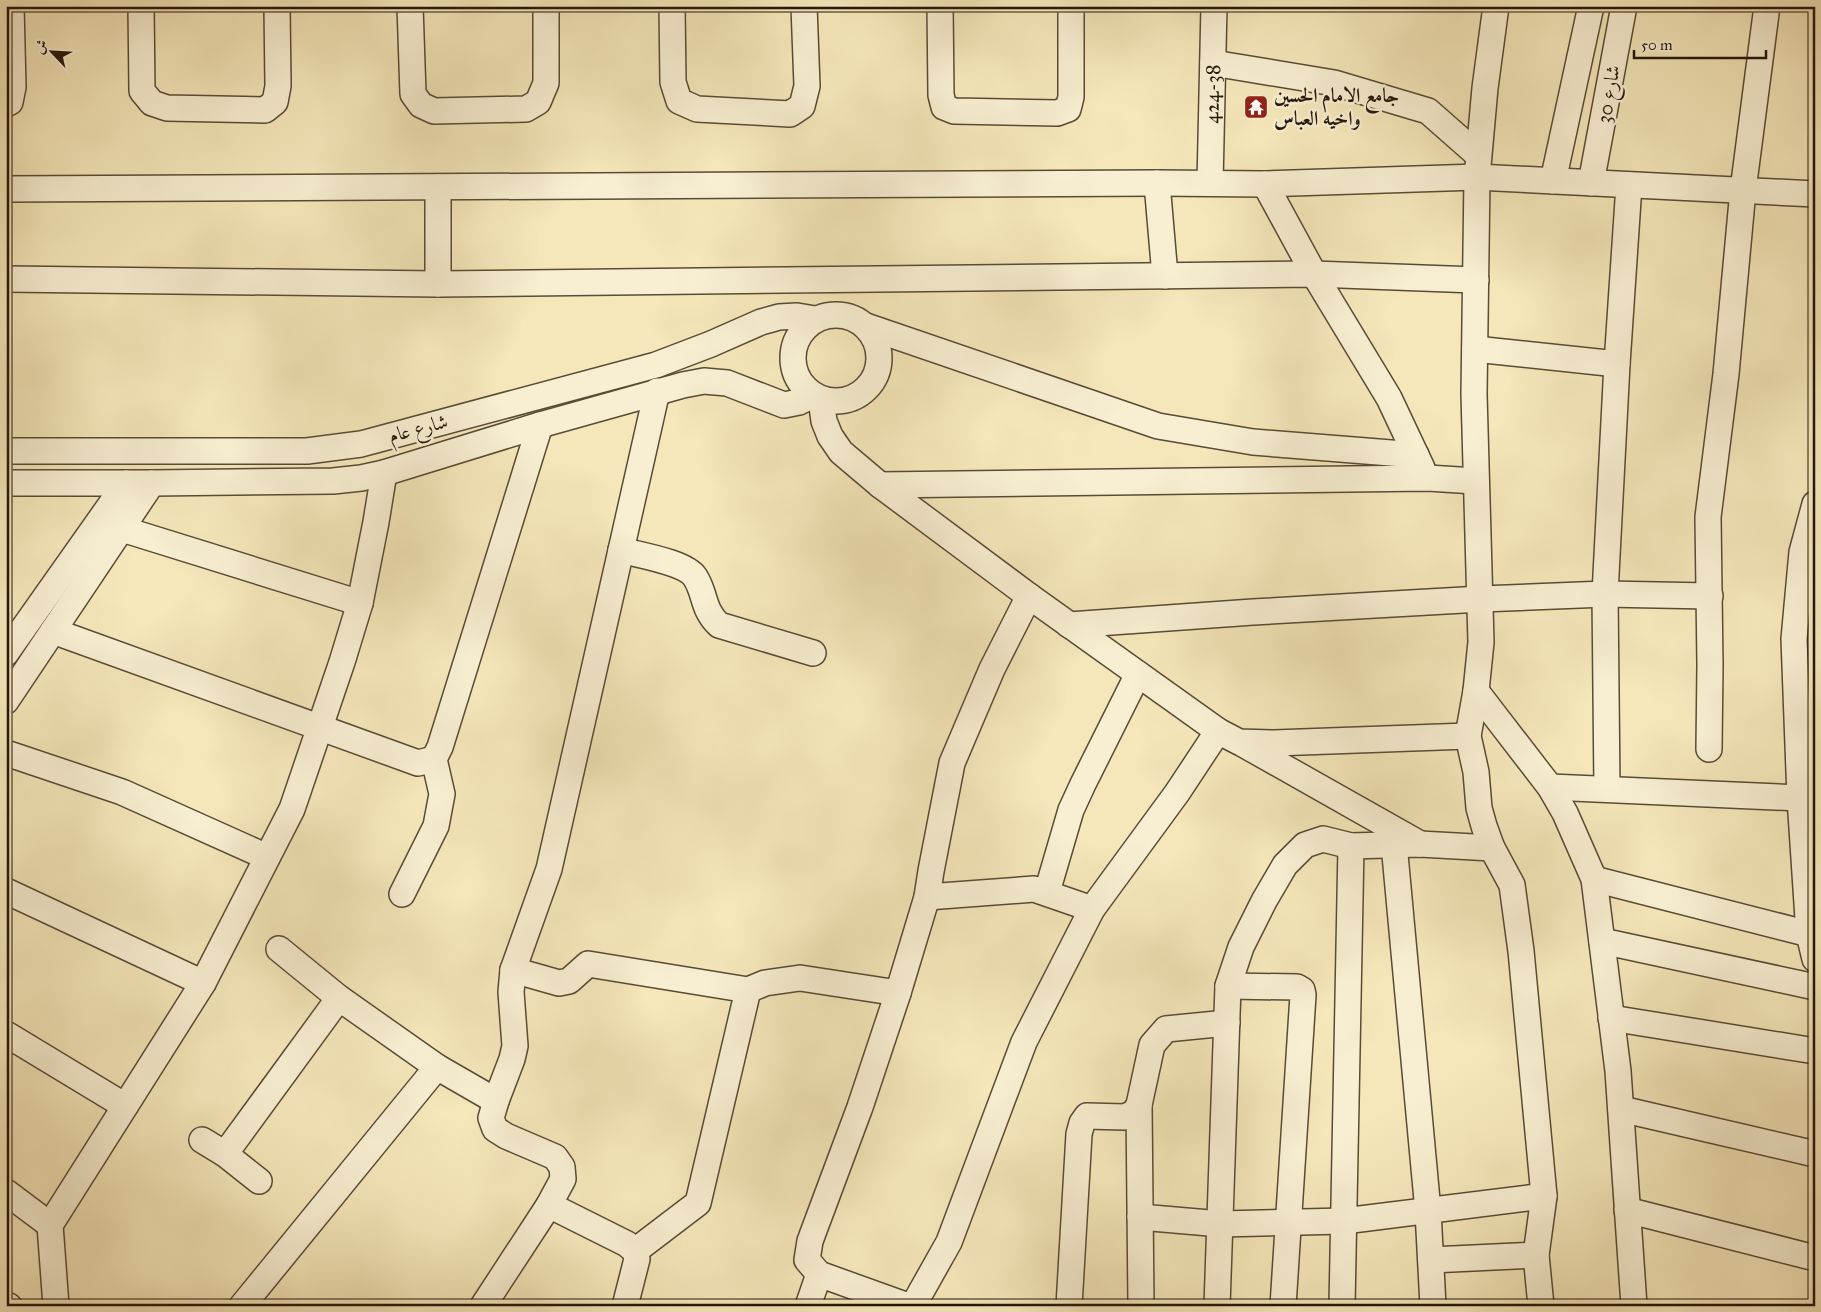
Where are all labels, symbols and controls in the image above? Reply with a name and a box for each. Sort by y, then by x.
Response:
north arrow [28,28,78,78]
scale bar [1634,28,1766,60]
text: 50 m [1641,36,1673,54]
text: ش [30,37,51,57]
street label: شارع 30 [1591,63,1631,126]
street label: 424-38 [1199,64,1225,124]
place label: جامع الامام الحسين واخيه العباس [1274,83,1399,130]
temple icon: جامع الامام الحسين واخيه العباس [1243,94,1269,120]
street label: شارع عام [386,409,452,453]

